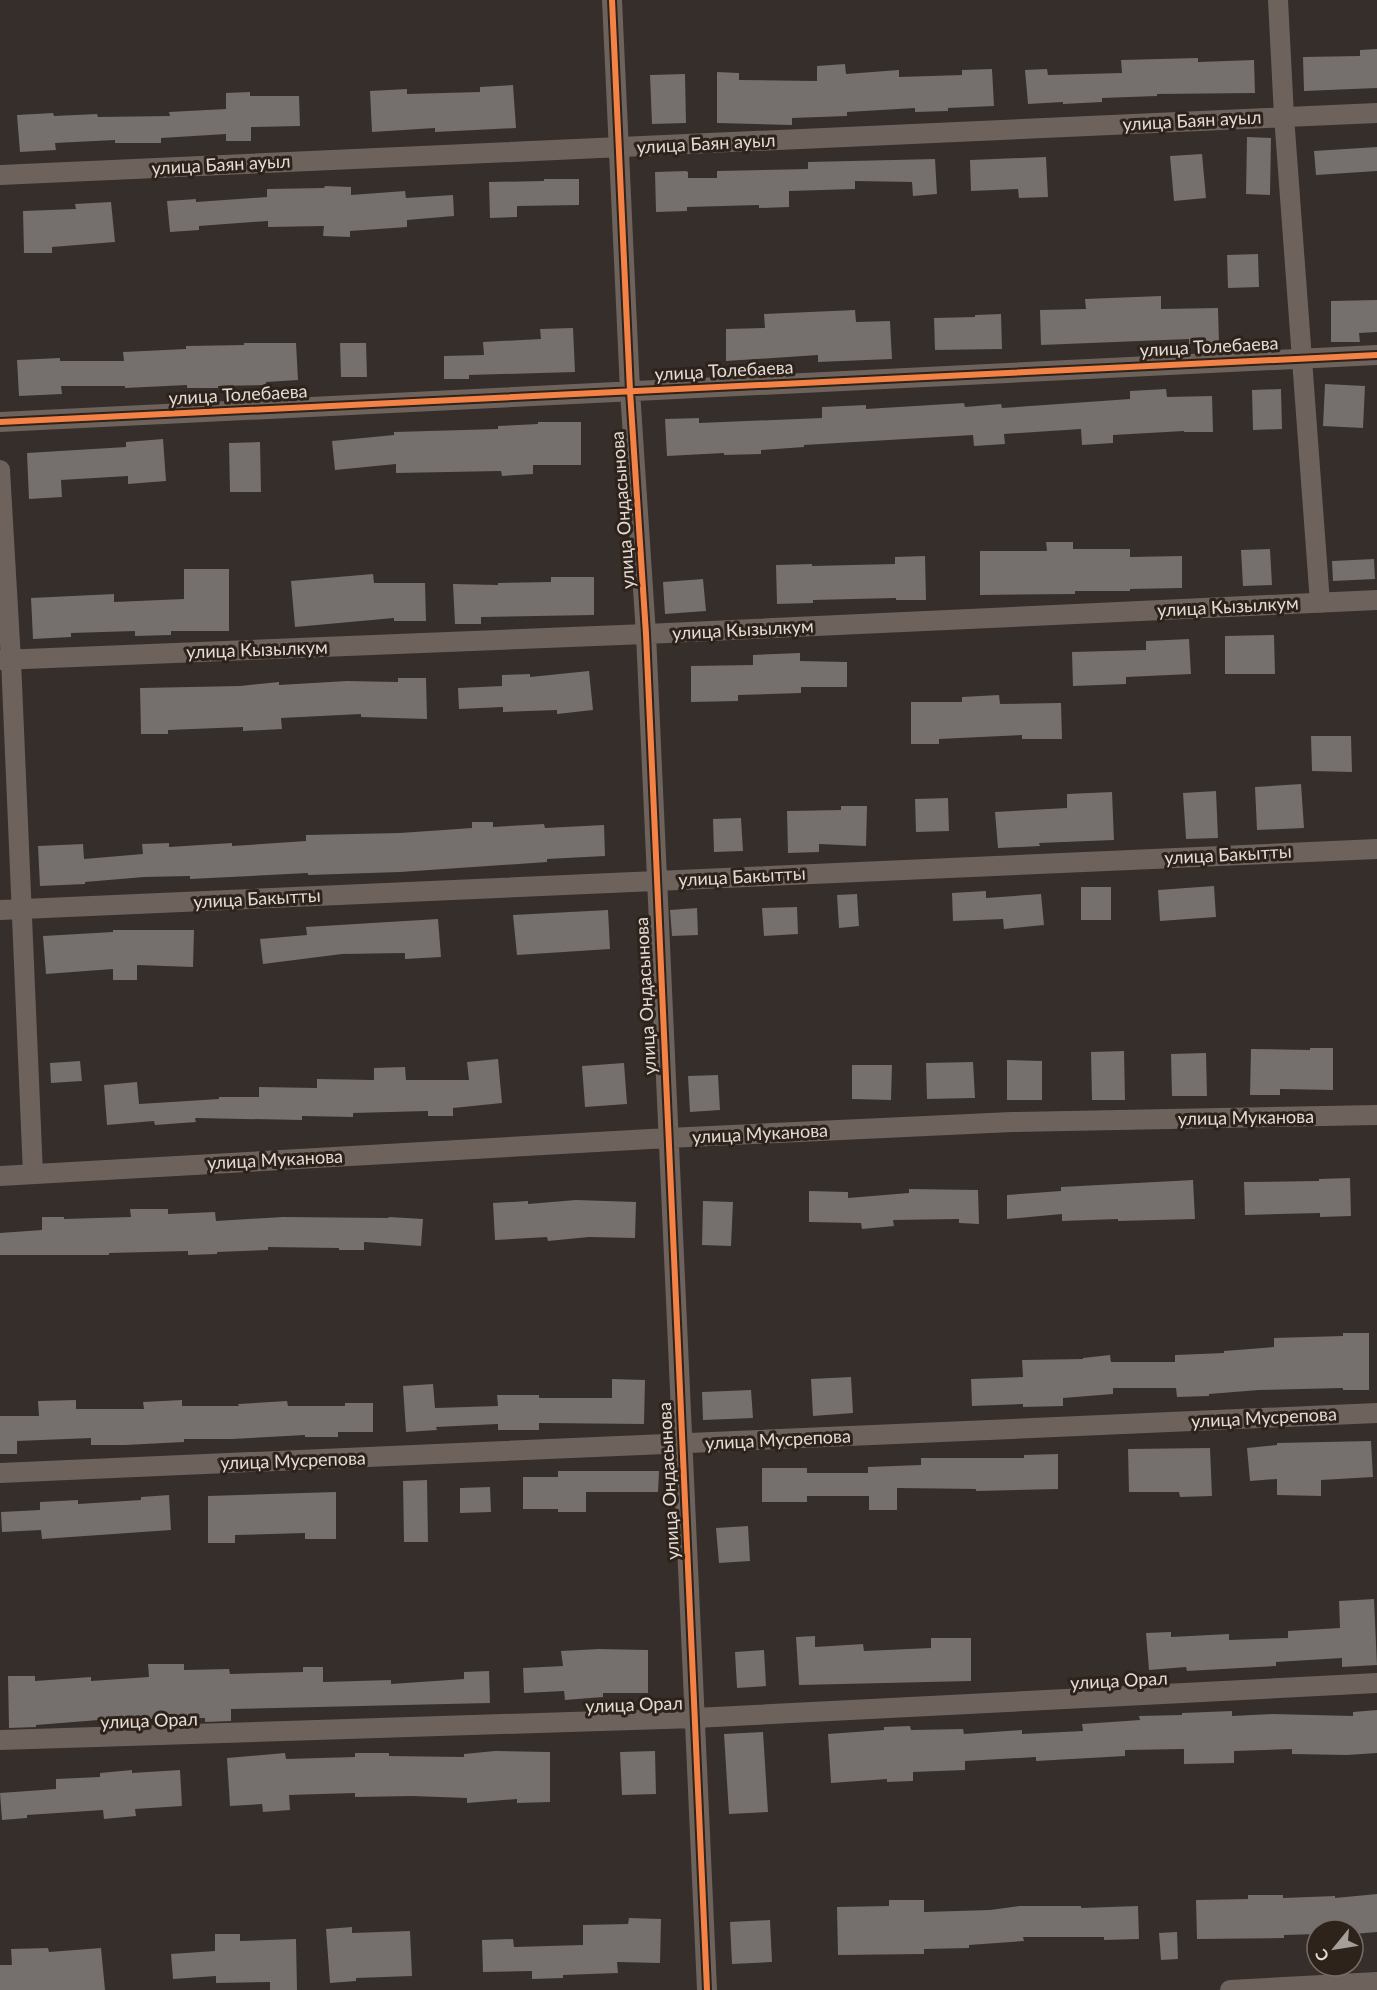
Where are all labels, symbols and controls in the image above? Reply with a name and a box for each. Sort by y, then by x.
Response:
street label: улица Баян ауыл [1122,105,1262,135]
street label: улица Баян ауыл [636,128,776,158]
street label: улица Баян ауыл [151,149,291,179]
street label: улица Толебаева [1139,331,1279,361]
street label: улица Толебаева [654,355,794,385]
street label: улица Толебаева [168,379,308,409]
street label: улица Ондасынова [606,430,638,590]
street label: улица Кызылкум [1157,591,1299,621]
street label: улица Кызылкум [672,614,814,644]
street label: улица Кызылкум [186,636,328,662]
street label: улица Бакытты [1164,840,1292,868]
street label: улица Бакытты [678,862,806,890]
street label: улица Бакытты [193,884,321,912]
street label: улица Ондасынова [630,917,660,1076]
street label: улица Муканова [1178,1105,1314,1129]
street label: улица Муканова [691,1118,828,1148]
street label: улица Муканова [206,1144,343,1174]
street label: улица Ондасынова [653,1402,683,1561]
street label: улица Мусрепова [1191,1402,1337,1432]
street label: улица Мусрепова [705,1424,851,1454]
street label: улица Мусрепова [220,1446,366,1474]
street label: улица Орал [1070,1666,1168,1694]
street label: улица Орал [585,1691,683,1717]
street label: улица Орал [100,1707,198,1733]
north arrow [1305,1918,1365,1978]
text: С [1310,1946,1332,1965]

